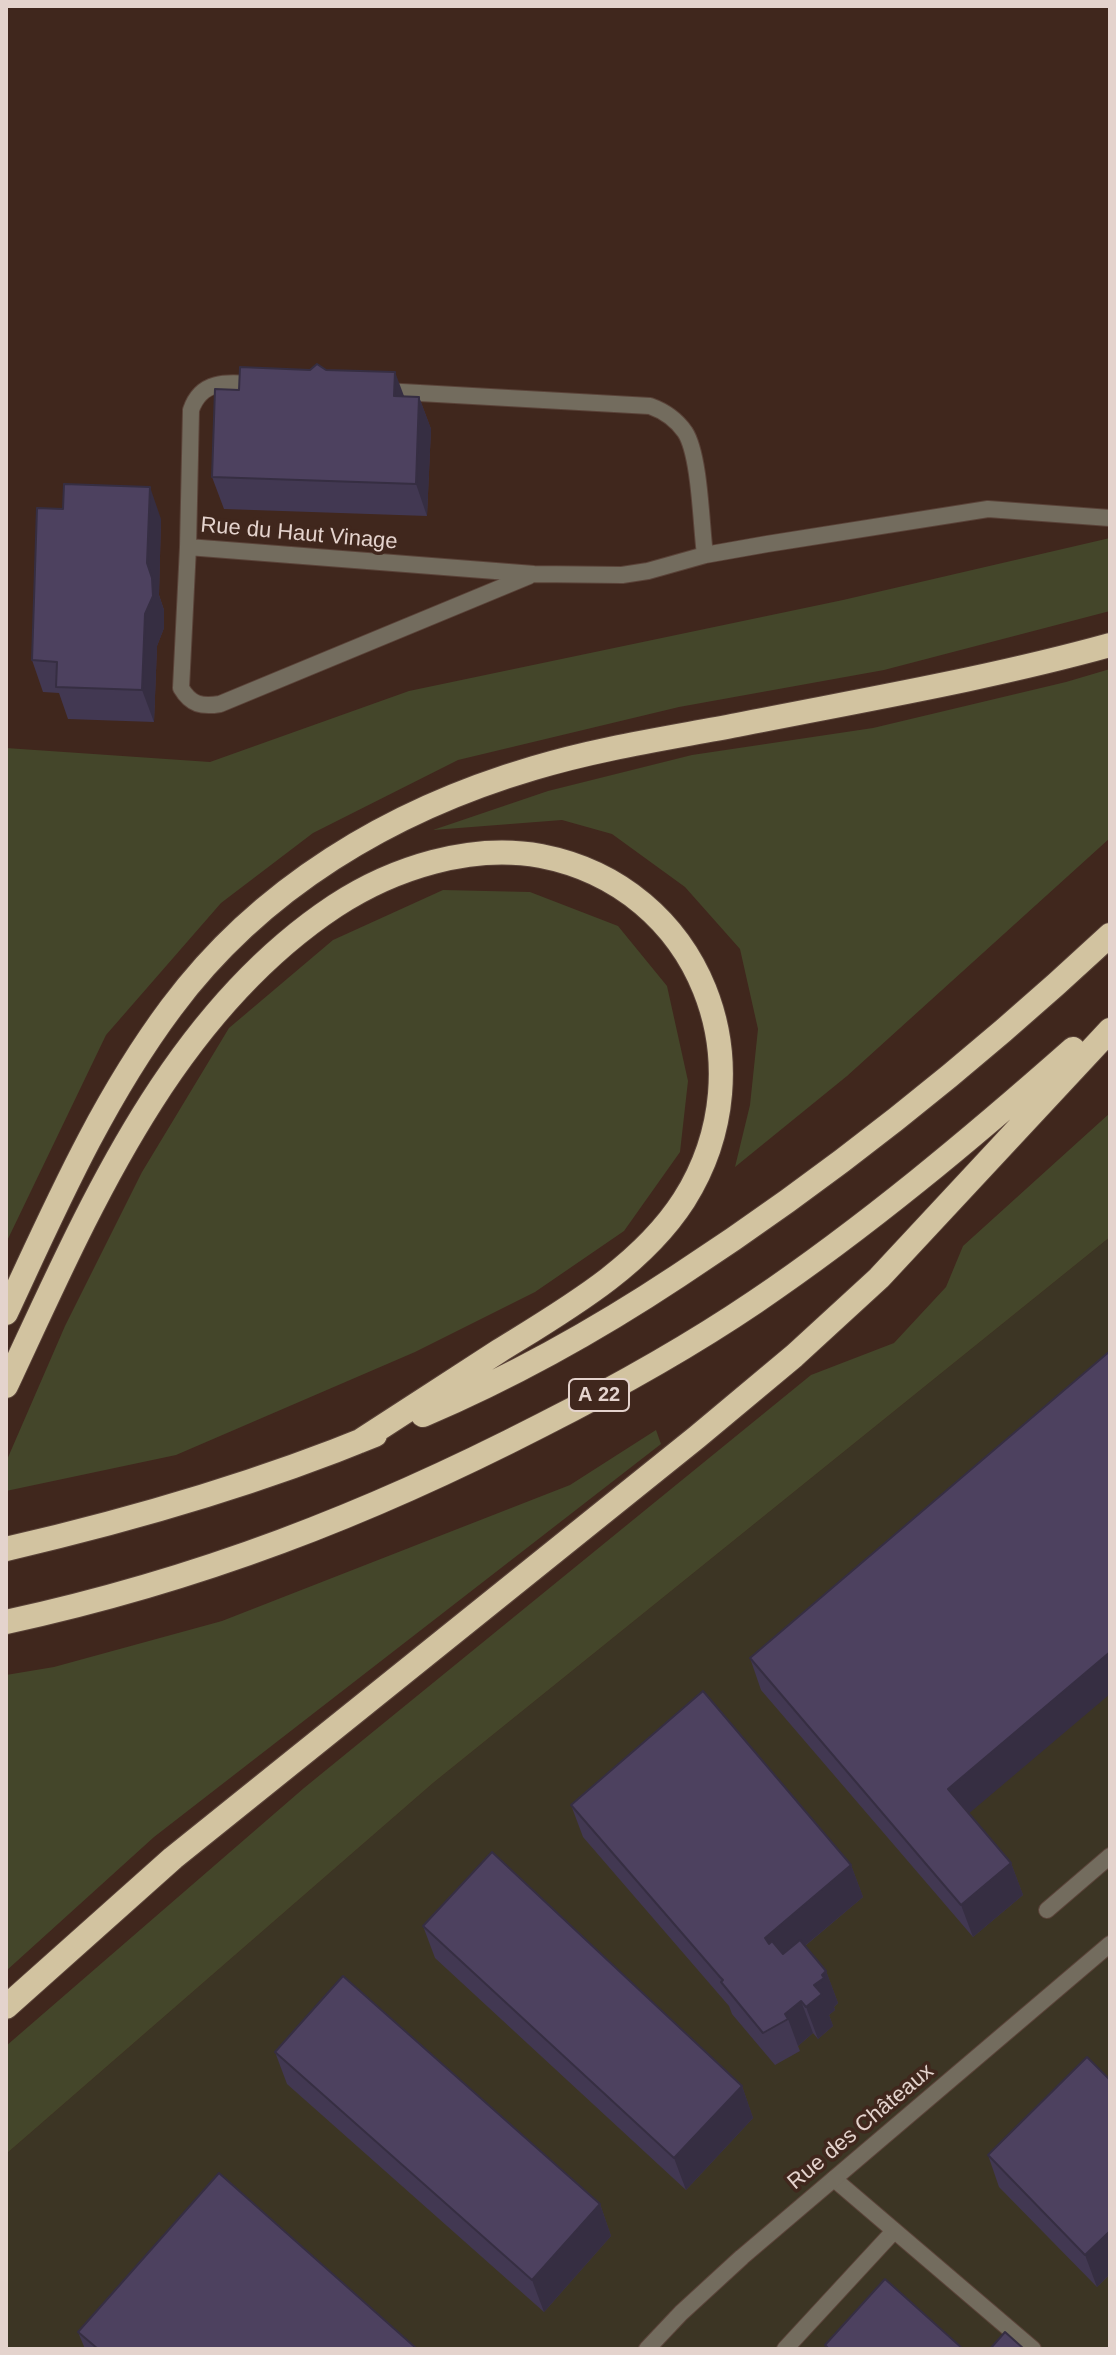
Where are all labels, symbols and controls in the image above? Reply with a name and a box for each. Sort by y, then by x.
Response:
street label: Rue du Haut Vinage [199,512,399,556]
road number: A 22 [569,1379,629,1411]
street label: Rue des Châteaux [783,2058,939,2196]

